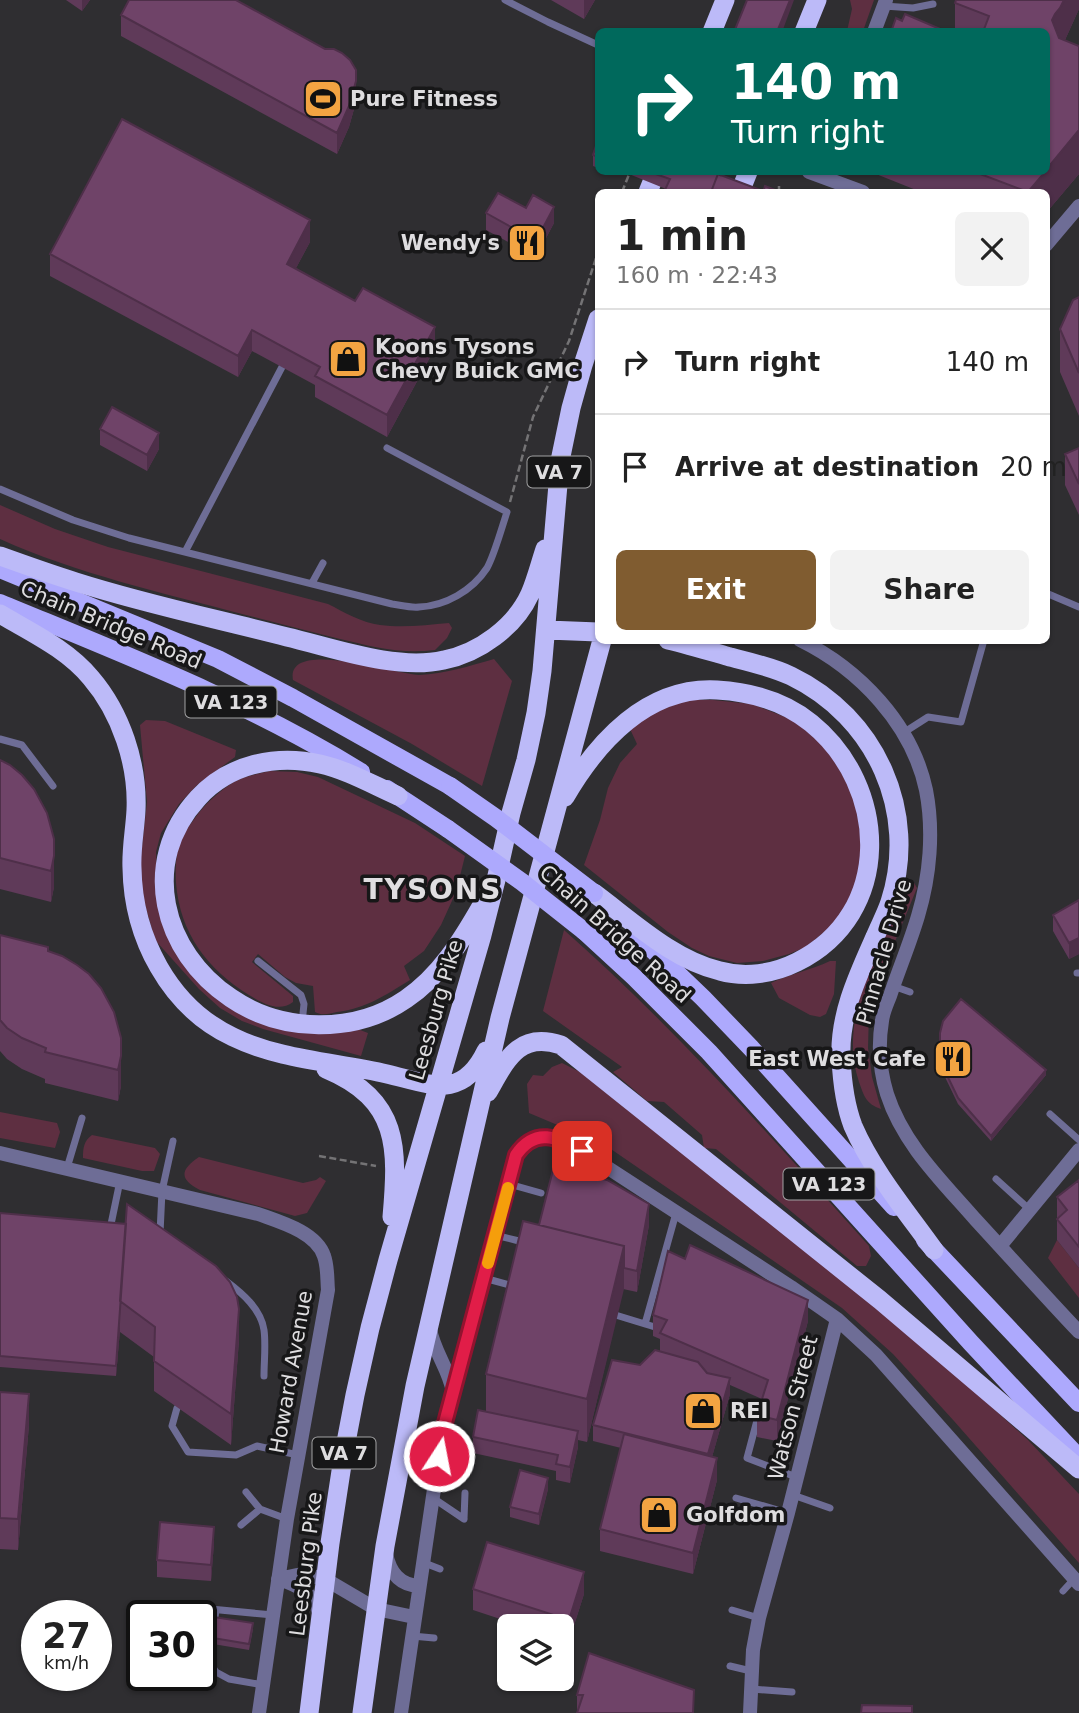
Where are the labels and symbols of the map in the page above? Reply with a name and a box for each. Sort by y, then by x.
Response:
sports icon: Pure Fitness [302,78,344,120]
place label: Pure Fitness [350,87,498,111]
restaurant icon: Wendy's [506,222,548,264]
place label: Wendy's [401,231,500,255]
place label: Koons Tysons Chevy Buick GMC [375,335,580,383]
shop icon: Koons Tysons Chevy Buick GMC [327,338,369,380]
road number: VA 7 [528,457,590,488]
street label: Chain Bridge Road [17,576,205,674]
road number: VA 123 [186,687,276,718]
street label: Chain Bridge Road [535,860,695,1008]
district label: TYSONS [364,873,502,906]
street label: Pinnacle Drive [852,876,916,1028]
street label: Leesburg Pike [404,937,468,1083]
restaurant icon: East West Cafe [932,1038,974,1080]
place label: East West Cafe [748,1047,926,1071]
pin [552,1121,612,1181]
road number: VA 123 [784,1168,874,1200]
street label: Howard Avenue [265,1289,317,1455]
street label: Watson Street [763,1333,823,1483]
shop icon: REI [682,1390,724,1432]
place label: REI [730,1399,768,1423]
position arrow [402,1419,476,1493]
road number: VA 7 [312,1438,376,1469]
street label: Leesburg Pike [285,1490,327,1638]
shop icon: Golfdom [638,1494,680,1536]
place label: Golfdom [686,1503,785,1527]
speed limit sign: 30 [126,1600,217,1691]

